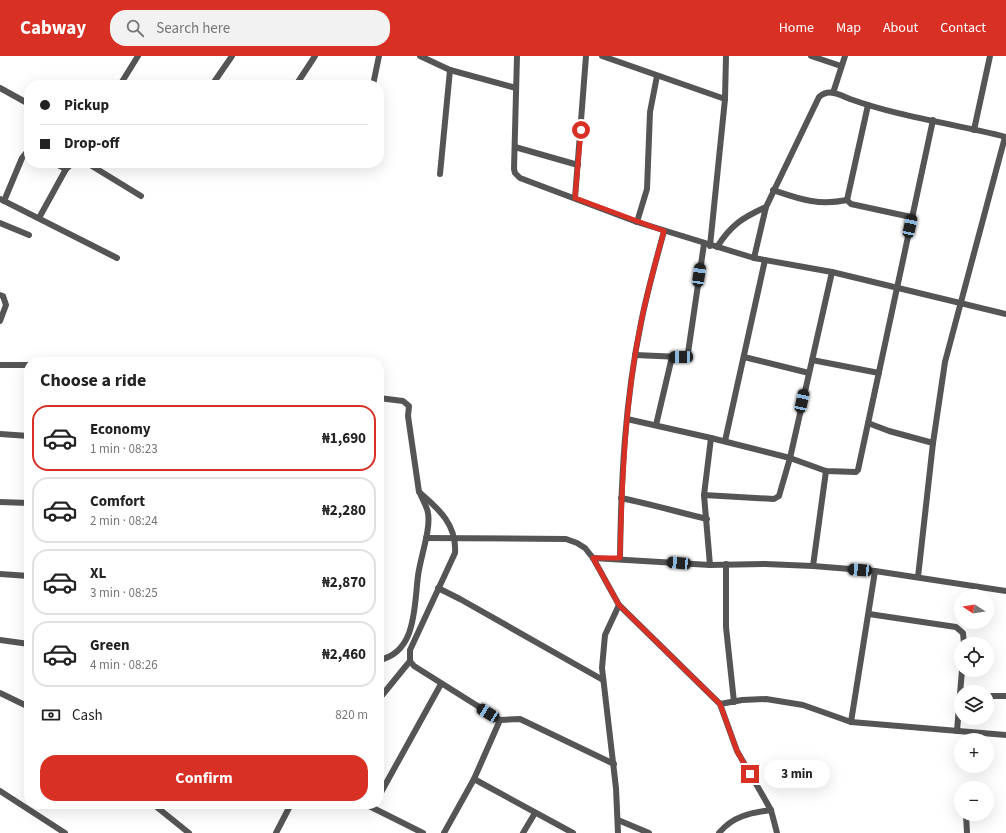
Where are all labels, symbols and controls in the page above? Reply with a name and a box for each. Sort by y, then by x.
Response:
search box [110,10,390,46]
text: Cabway [20,15,86,42]
icon: search [124,17,146,39]
text: Search here [156,18,230,39]
text: Home [779,18,814,38]
text: Map [836,18,861,38]
text: About [883,18,918,38]
text: Contact [940,18,986,38]
text: Pickup [64,95,109,116]
route start [572,121,590,139]
text: Drop-off [64,133,119,154]
car [902,213,918,239]
car [691,262,707,288]
car [669,351,693,363]
text: Choose a ride [40,368,146,393]
car [794,388,810,414]
text: Economy [90,419,151,440]
icon: car [42,420,78,456]
text: ₦1,690 [322,428,366,449]
text: 1 min · 08:23 [90,440,158,458]
text: Comfort [90,491,145,512]
icon: car [42,492,78,528]
text: ₦2,280 [322,500,366,521]
text: 2 min · 08:24 [90,512,158,530]
car [667,556,691,570]
text: XL [90,563,106,584]
car [848,563,872,577]
icon: car [42,564,78,600]
text: ₦2,870 [322,572,366,593]
text: 3 min · 08:25 [90,584,158,602]
north arrow [954,589,994,629]
map controls [954,589,994,821]
text: Green [90,635,130,656]
icon: car [42,636,78,672]
button: locate [954,637,994,677]
text: ₦2,460 [322,644,366,665]
text: 4 min · 08:26 [90,656,158,674]
button: layers [954,685,994,725]
car [475,702,501,724]
icon: cash [40,704,62,726]
text: Cash [72,705,103,726]
text: 820 m [335,706,368,724]
button: + [954,733,994,773]
button: Confirm [40,755,368,801]
callout: 3 min [764,760,830,788]
route end [741,765,759,783]
text: 3 min [781,765,813,783]
button: − [954,781,994,821]

